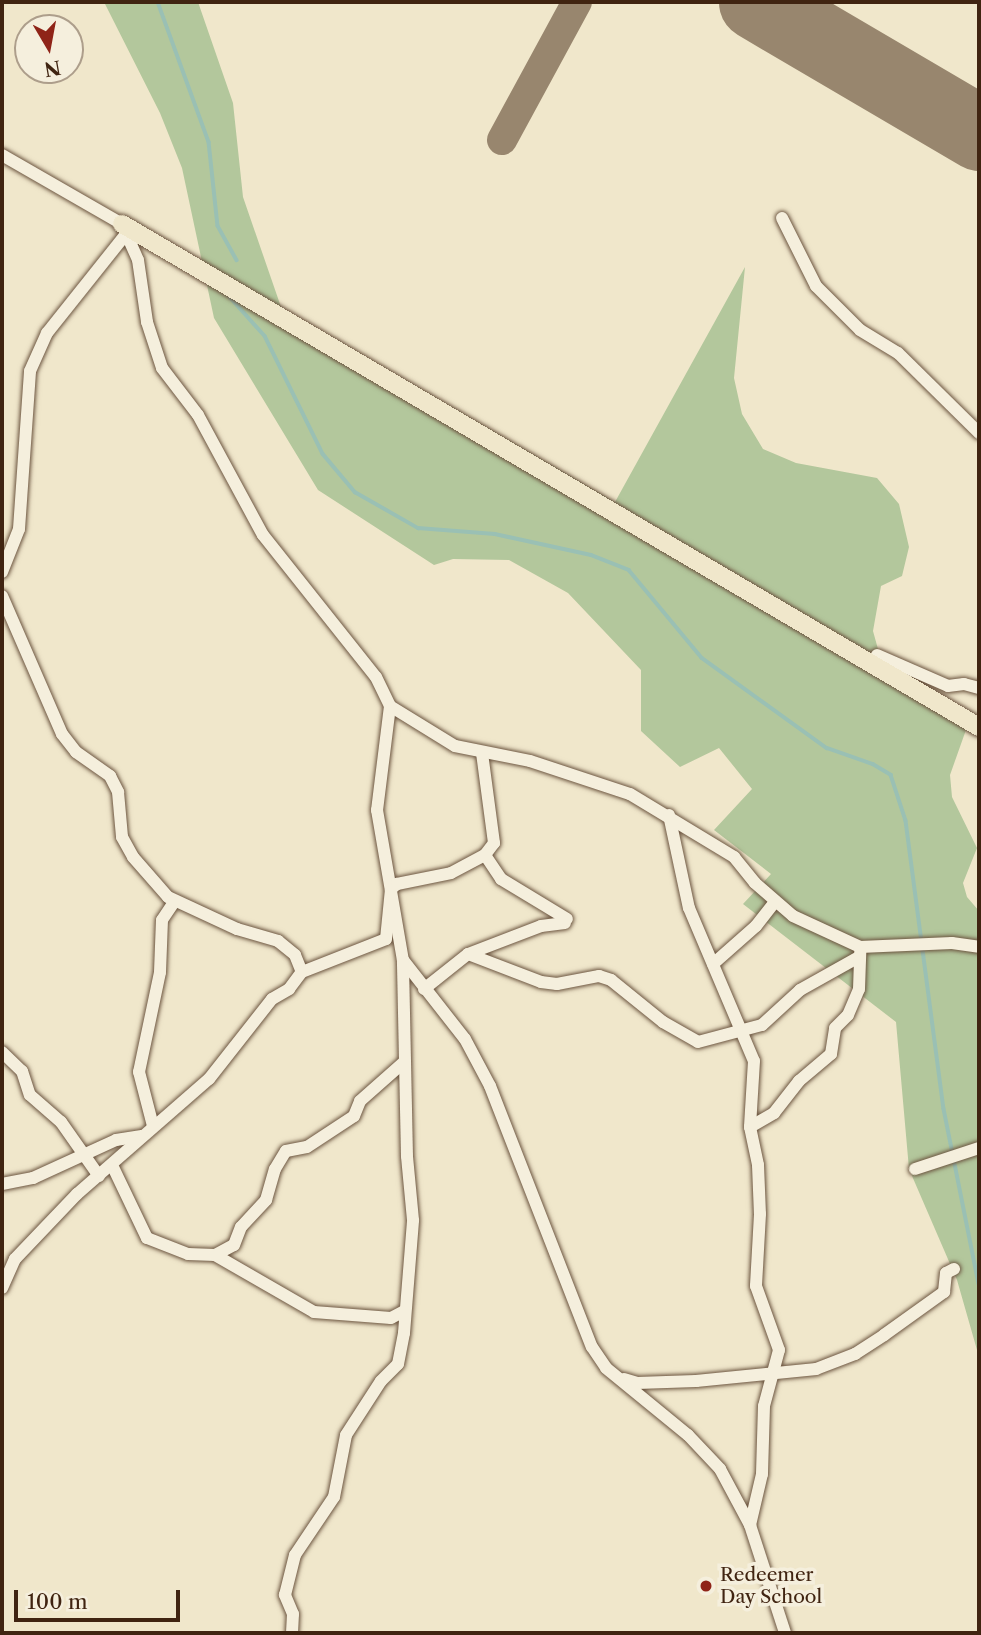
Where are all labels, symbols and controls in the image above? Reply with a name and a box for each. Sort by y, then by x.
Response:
north arrow [14,14,84,84]
text: N [42,55,63,81]
place label: Redeemer Day School [720,1564,823,1608]
scale bar [18,1576,184,1620]
marker: Redeemer Day School [698,1578,714,1594]
text: 100 m [27,1589,88,1614]

